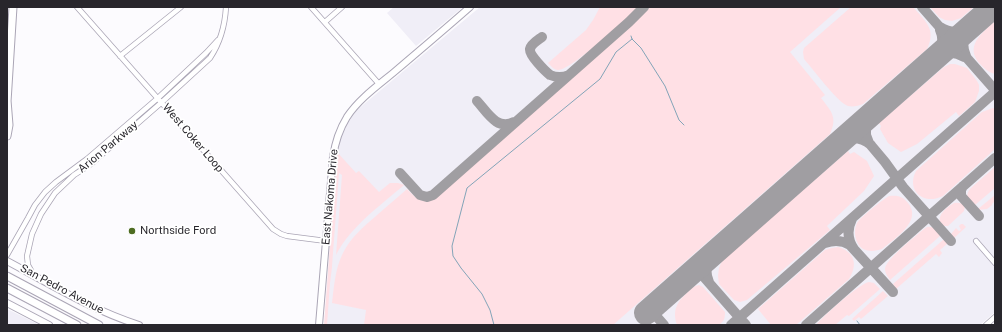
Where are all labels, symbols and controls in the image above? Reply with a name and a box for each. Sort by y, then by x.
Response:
street label: West Coker Loop [160,101,226,175]
street label: Arion Parkway [75,118,141,176]
street label: East Nakoma Drive [319,148,341,246]
place label: Northside Ford [140,224,216,238]
marker: Northside Ford [127,226,137,236]
street label: San Pedro Avenue [18,261,106,317]

